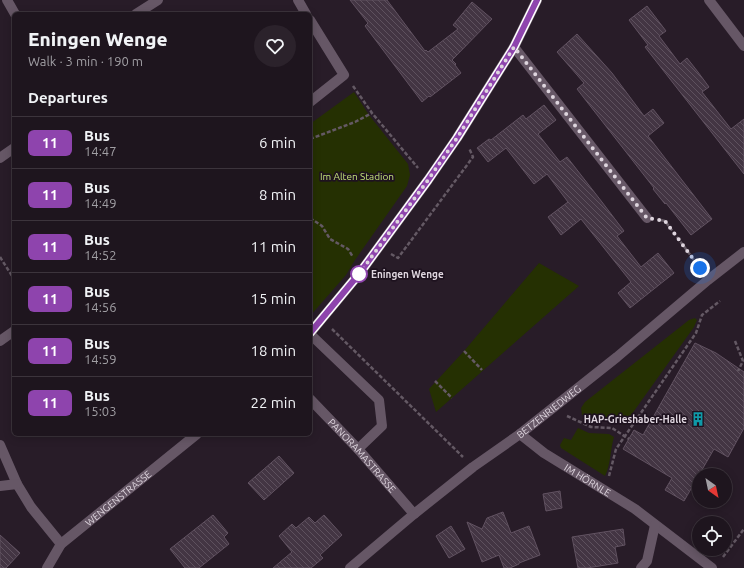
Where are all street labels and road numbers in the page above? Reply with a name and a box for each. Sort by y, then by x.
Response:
street label: BETZENRIEDWEG [514,383,583,440]
street label: PANORAMASTRASSE [326,416,399,495]
street label: IM HÖRNLE [563,462,613,499]
street label: WENGENSTRASSE [83,468,153,528]

